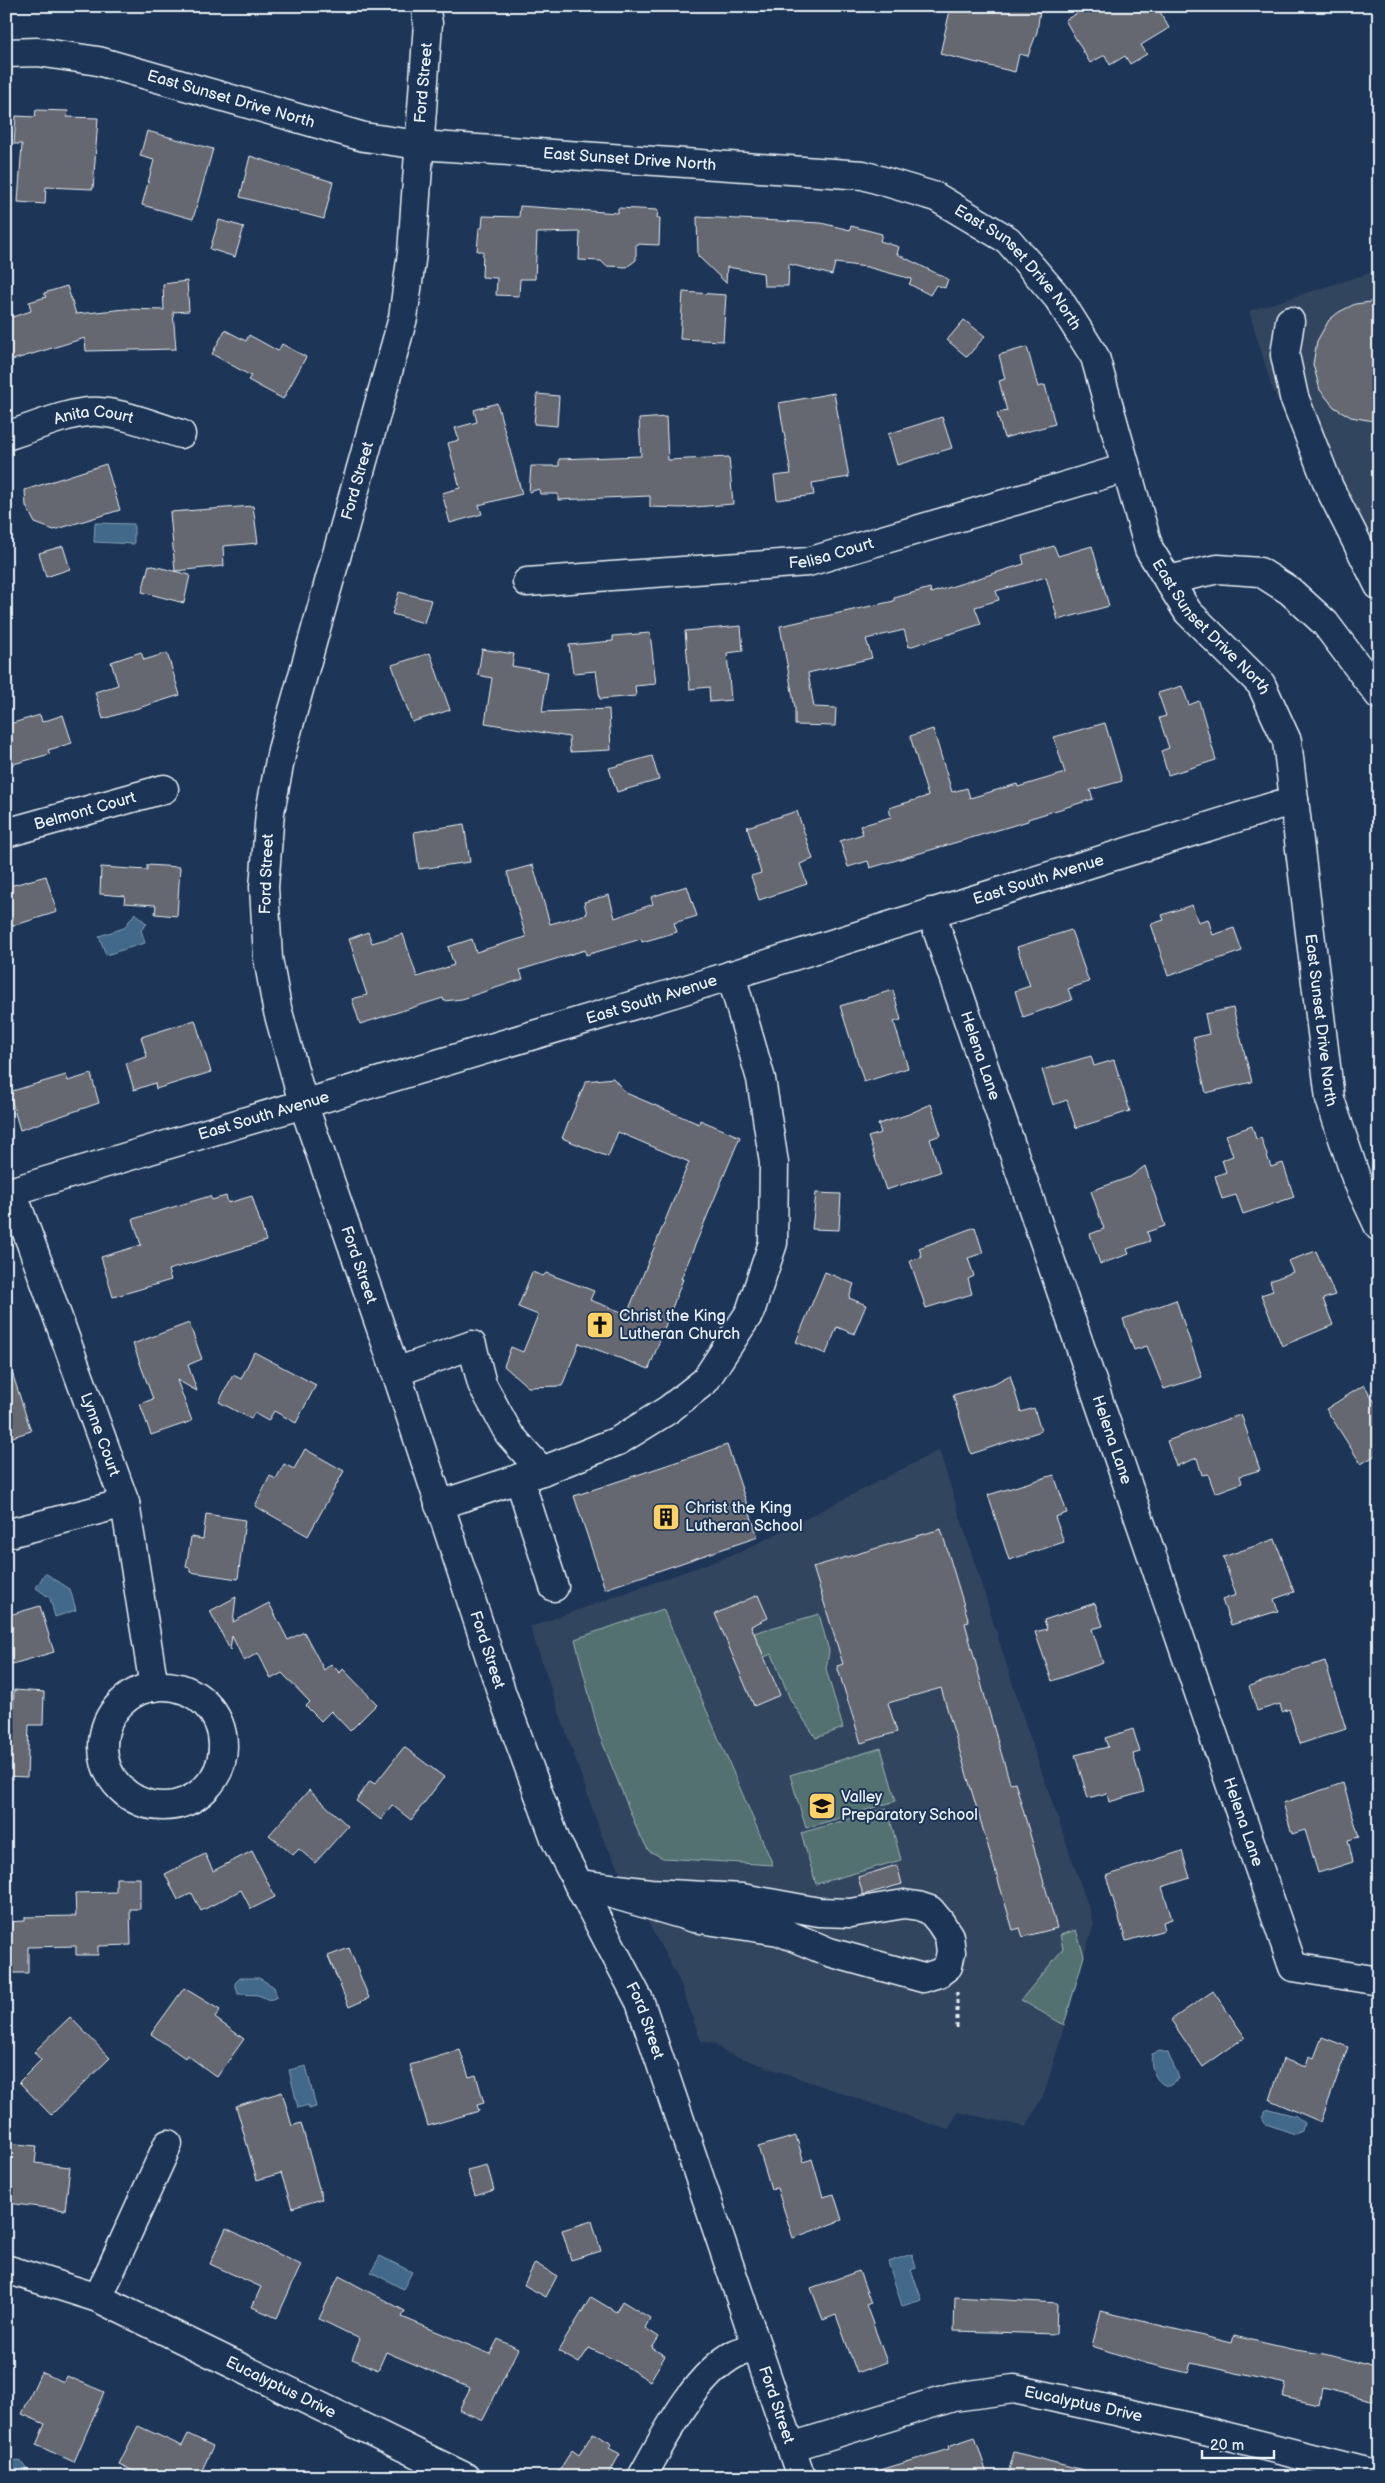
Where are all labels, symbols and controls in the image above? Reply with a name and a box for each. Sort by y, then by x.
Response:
street label: Ford Street [411,42,437,124]
street label: East Sunset Drive North [145,66,317,132]
street label: East Sunset Drive North [542,144,717,175]
street label: East Sunset Drive North [951,201,1085,334]
street label: Anita Court [51,402,136,429]
street label: Ford Street [338,440,378,522]
street label: Felisa Court [788,534,876,573]
street label: East Sunset Drive North [1148,555,1274,698]
street label: Belmont Court [32,788,138,834]
street label: Ford Street [256,833,278,915]
street label: East South Avenue [971,850,1107,909]
street label: East Sunset Drive North [1301,933,1341,1109]
street label: East South Avenue [584,971,720,1028]
street label: Helena Lane [956,1009,1005,1103]
street label: East South Avenue [196,1087,332,1144]
street label: Ford Street [337,1223,381,1306]
place label: Christ the King Lutheran Church [619,1307,740,1344]
church icon: Christ the King Lutheran Church [585,1310,615,1340]
street label: Lynne Court [76,1390,124,1479]
street label: Helena Lane [1088,1393,1136,1487]
place label: Christ the King Lutheran School [685,1499,803,1536]
building icon: Christ the King Lutheran School [651,1502,681,1532]
street label: Ford Street [466,1609,509,1691]
street label: Helena Lane [1219,1775,1267,1869]
place label: Valley Preparatory School [841,1788,978,1825]
school or university icon: Valley Preparatory School [807,1791,837,1821]
street label: Ford Street [622,1979,668,2062]
street label: Eucalyptus Drive [223,2352,340,2422]
street label: Ford Street [755,2363,799,2446]
street label: Eucalyptus Drive [1023,2382,1145,2426]
scale bar [1202,2428,1275,2460]
text: 20 m [1210,2436,1244,2455]

